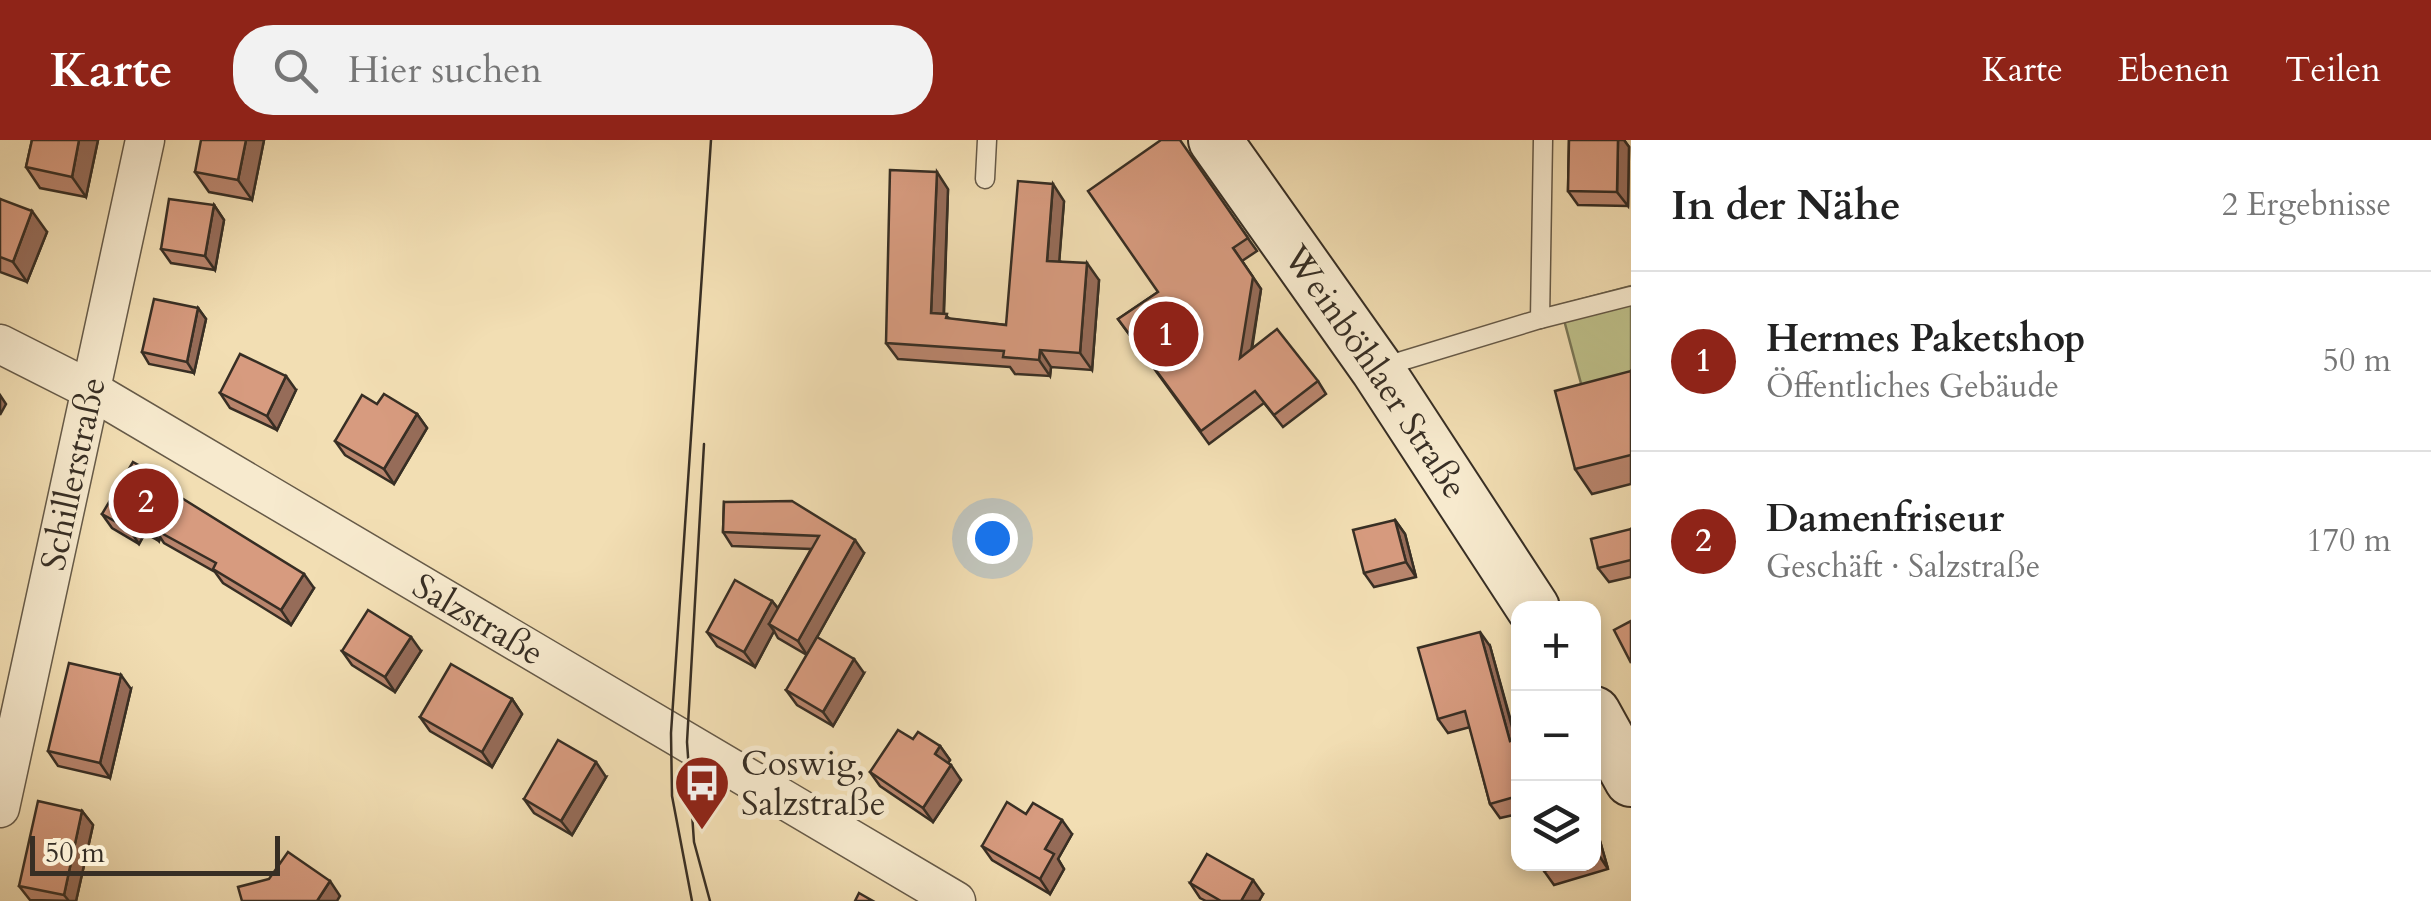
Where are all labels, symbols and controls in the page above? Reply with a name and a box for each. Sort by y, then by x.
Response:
search box [233,25,933,115]
text: Karte [50,38,173,103]
icon: search [268,43,323,98]
text: Hier suchen [348,44,542,96]
text: Karte [1982,46,2063,94]
text: Ebenen [2118,46,2230,94]
text: Teilen [2285,46,2381,94]
text: In der Nähe [1671,177,1901,234]
text: 2 Ergebnisse [2222,183,2391,227]
street label: Weinböhlaer Straße [1271,235,1478,508]
pin: 1 [1134,296,1198,372]
text: Hermes Paketshop [1766,313,2086,365]
text: 1 [1695,339,1712,383]
text: 50 m [2323,339,2391,383]
text: Öffentliches Gebäude [1766,365,2059,409]
street label: Schillerstraße [29,373,118,575]
pin: 2 [114,464,178,538]
text: Damenfriseur [1766,493,2004,545]
your location [967,513,1018,564]
text: 2 [1695,519,1712,563]
text: 170 m [2306,519,2391,563]
text: Geschäft · Salzstraße [1766,545,2040,589]
street label: Salzstraße [403,562,552,677]
map controls [1511,601,1601,871]
button: + [1511,601,1601,691]
button: − [1511,691,1601,781]
place label: Coswig, Salzstraße [741,740,886,828]
bus stop icon: Coswig, Salzstraße [672,753,732,832]
button: layers [1511,781,1601,871]
scale bar [30,831,280,876]
text: 50 m [45,834,105,872]

